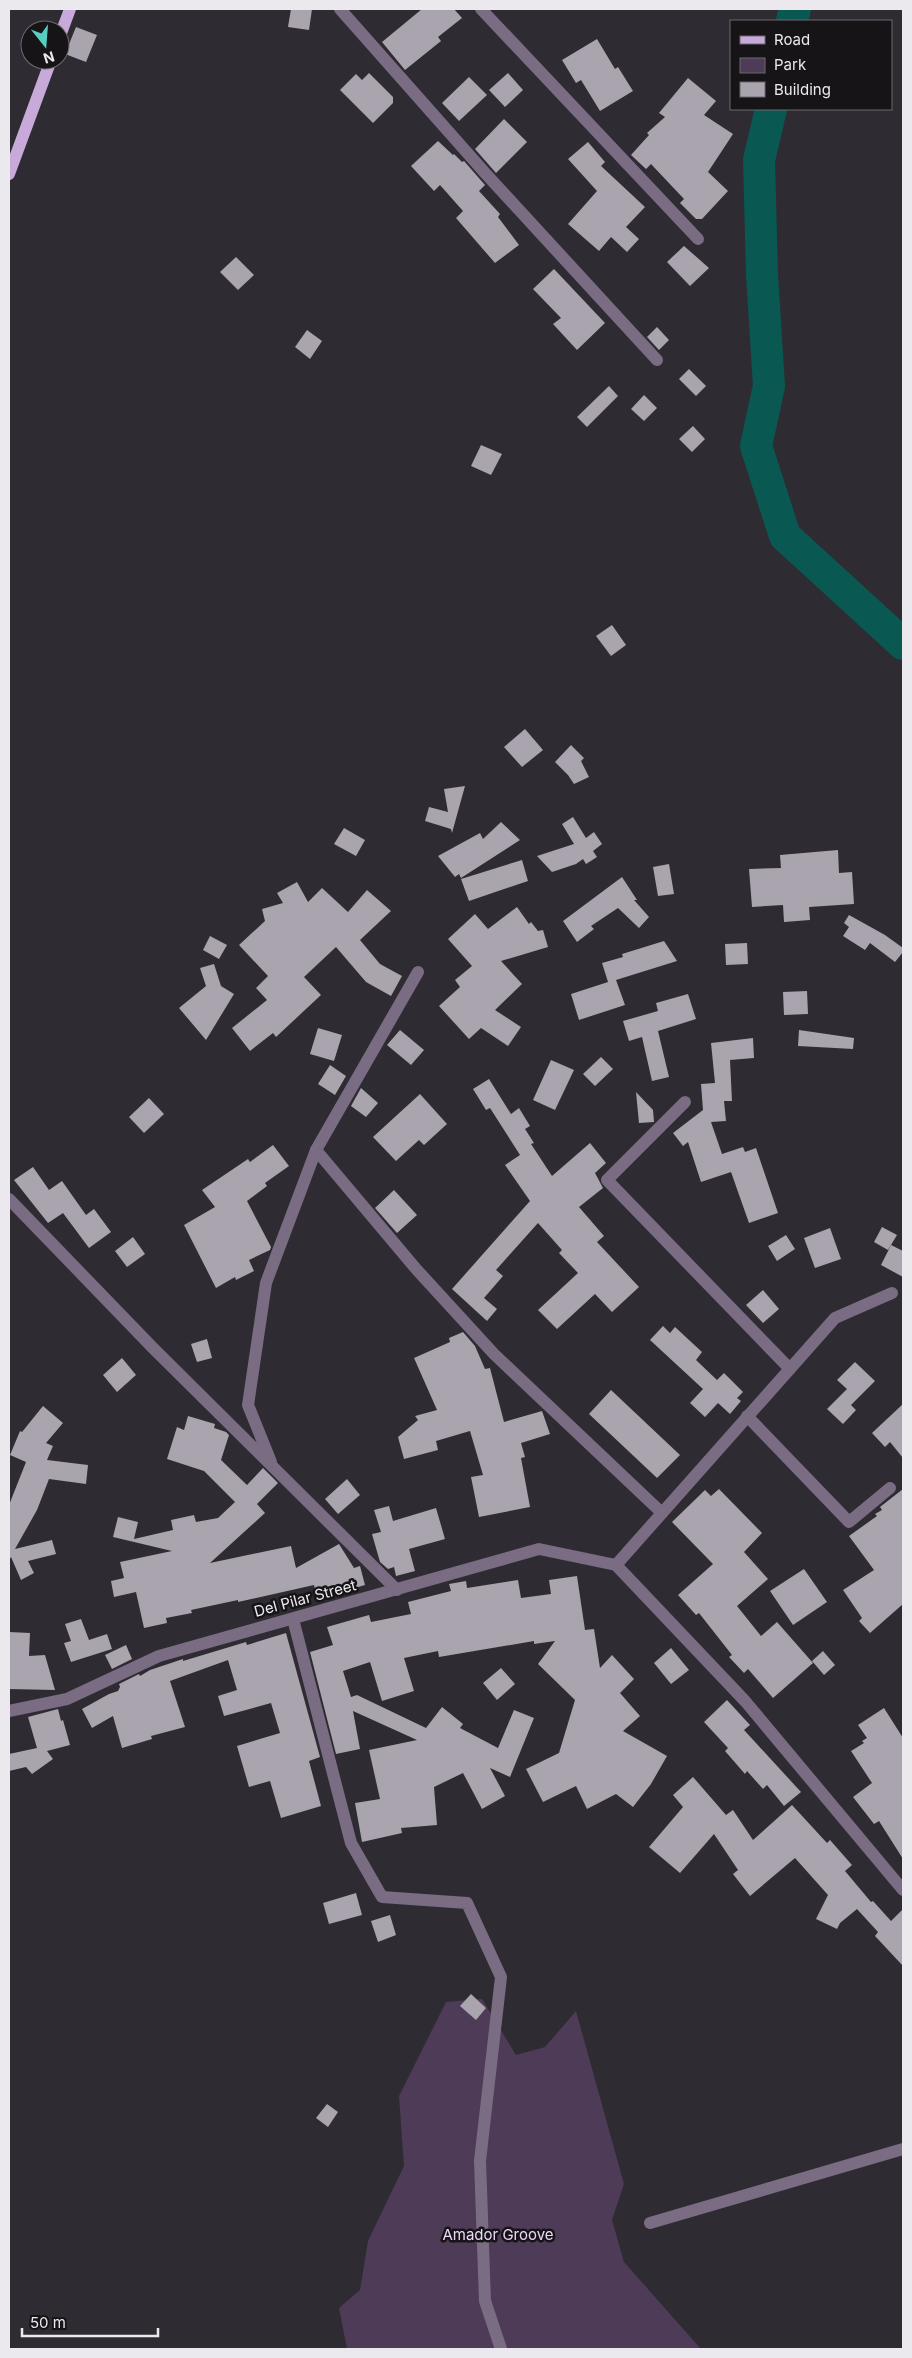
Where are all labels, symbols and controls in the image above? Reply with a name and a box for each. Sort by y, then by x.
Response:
north arrow [20,20,70,70]
legend [730,20,892,110]
text: Road [774,30,810,49]
text: N [41,48,57,68]
text: Park [774,55,807,74]
text: Building [774,80,831,99]
street label: Del Pilar Street [252,1575,358,1621]
park label: Amador Groove [442,2225,554,2244]
scale bar [22,2306,159,2338]
text: 50 m [30,2313,66,2332]

